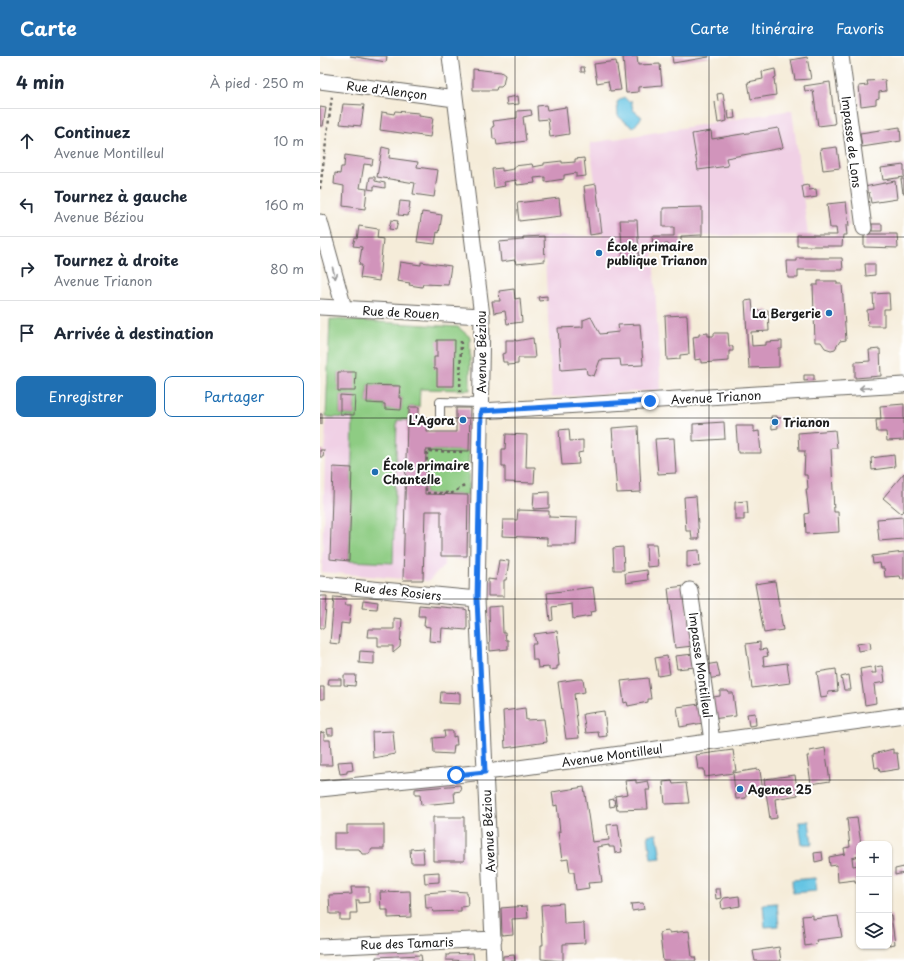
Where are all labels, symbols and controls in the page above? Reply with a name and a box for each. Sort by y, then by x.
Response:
text: Carte [20,14,77,42]
text: Carte [690,18,729,39]
text: Itinéraire [751,18,814,39]
text: Favoris [836,18,884,39]
text: 4 min [16,69,64,95]
text: À pied · 250 m [210,73,304,92]
street label: Rue d'Alençon [346,76,428,104]
street label: Impasse de Lons [837,95,867,190]
text: Continuez [54,120,130,143]
icon: ahead [16,130,38,152]
text: 10 m [274,131,304,150]
text: Avenue Montilleul [54,143,164,162]
text: Tournez à gauche [54,184,188,207]
icon: left [16,194,38,216]
text: 160 m [265,195,304,214]
text: Avenue Béziou [54,207,144,226]
place label: École primaire publique Trianon [607,237,707,269]
text: Tournez à droite [54,248,179,271]
marker: École primaire publique Trianon [594,248,604,258]
icon: right [16,258,38,280]
text: 80 m [270,259,304,278]
one-way arrow [331,266,338,279]
text: Avenue Trianon [54,271,152,290]
street label: Rue de Rouen [362,301,440,323]
place label: La Bergerie [752,304,821,322]
marker: La Bergerie [824,308,834,318]
street label: Avenue Béziou [472,310,490,394]
text: Arrivée à destination [54,321,214,344]
icon: arrive [16,322,38,344]
button: Enregistrer [16,376,156,417]
button: Partager [164,376,304,417]
one-way arrow [859,384,872,391]
street label: Avenue Trianon [670,386,762,408]
route end [641,392,659,410]
place label: L'Agora [408,411,456,429]
place label: Trianon [783,413,830,431]
marker: L'Agora [458,415,468,425]
marker: Trianon [770,417,780,427]
place label: École primaire Chantelle [383,456,470,488]
marker: École primaire Chantelle [370,467,380,477]
street label: Rue des Rosiers [354,577,443,605]
street label: Impasse Montilleul [685,611,717,719]
street label: Avenue Montilleul [560,739,664,771]
route start [447,766,465,784]
place label: Agence 25 [748,780,812,798]
marker: Agence 25 [735,784,745,794]
street label: Avenue Béziou [477,789,499,873]
map controls [856,841,892,949]
button: + [856,841,892,877]
button: − [856,877,892,913]
button: layers [856,913,892,949]
street label: Rue des Tamaris [360,932,454,954]

